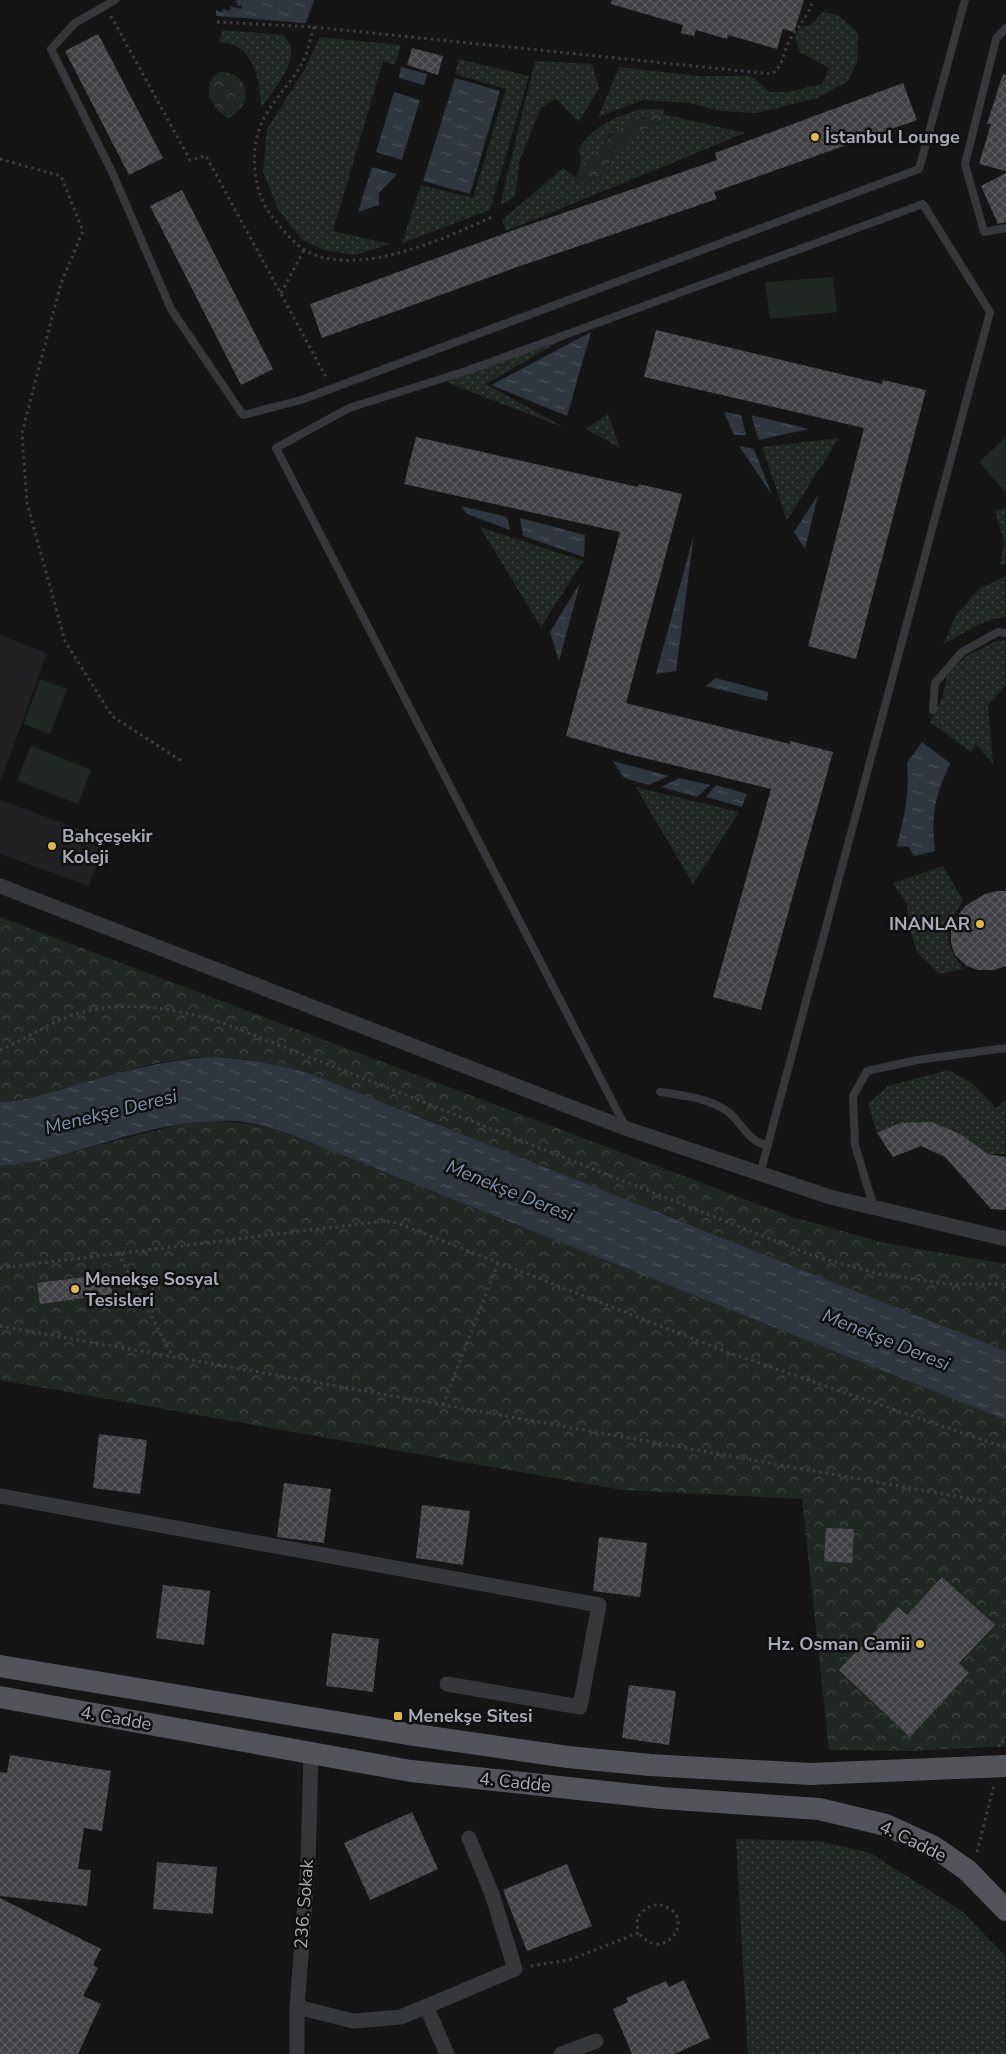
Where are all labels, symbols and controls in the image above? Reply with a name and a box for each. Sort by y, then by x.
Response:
place label: İstanbul Lounge [825,125,960,149]
marker: İstanbul Lounge [809,131,821,143]
place label: Bahçeşekir Koleji [62,824,153,869]
marker: Bahçeşekir Koleji [46,840,58,852]
place label: INANLAR [889,912,971,936]
marker: INANLAR [974,918,986,930]
water label: Menekşe Deresi [42,1083,180,1141]
water label: Menekşe Deresi [442,1154,578,1229]
place label: Menekşe Sosyal Tesisleri [85,1267,219,1312]
marker: Menekşe Sosyal Tesisleri [69,1283,81,1295]
water label: Menekşe Deresi [818,1303,954,1378]
place label: Hz. Osman Camii [768,1632,910,1656]
marker: Hz. Osman Camii [914,1638,926,1650]
street label: 4. Cadde [79,1700,153,1736]
place label: Menekşe Sitesi [408,1704,532,1728]
marker: Menekşe Sitesi [392,1710,404,1722]
street label: 4. Cadde [478,1766,552,1798]
street label: 4. Cadde [876,1815,950,1867]
street label: 236. Sokak [289,1857,319,1950]

